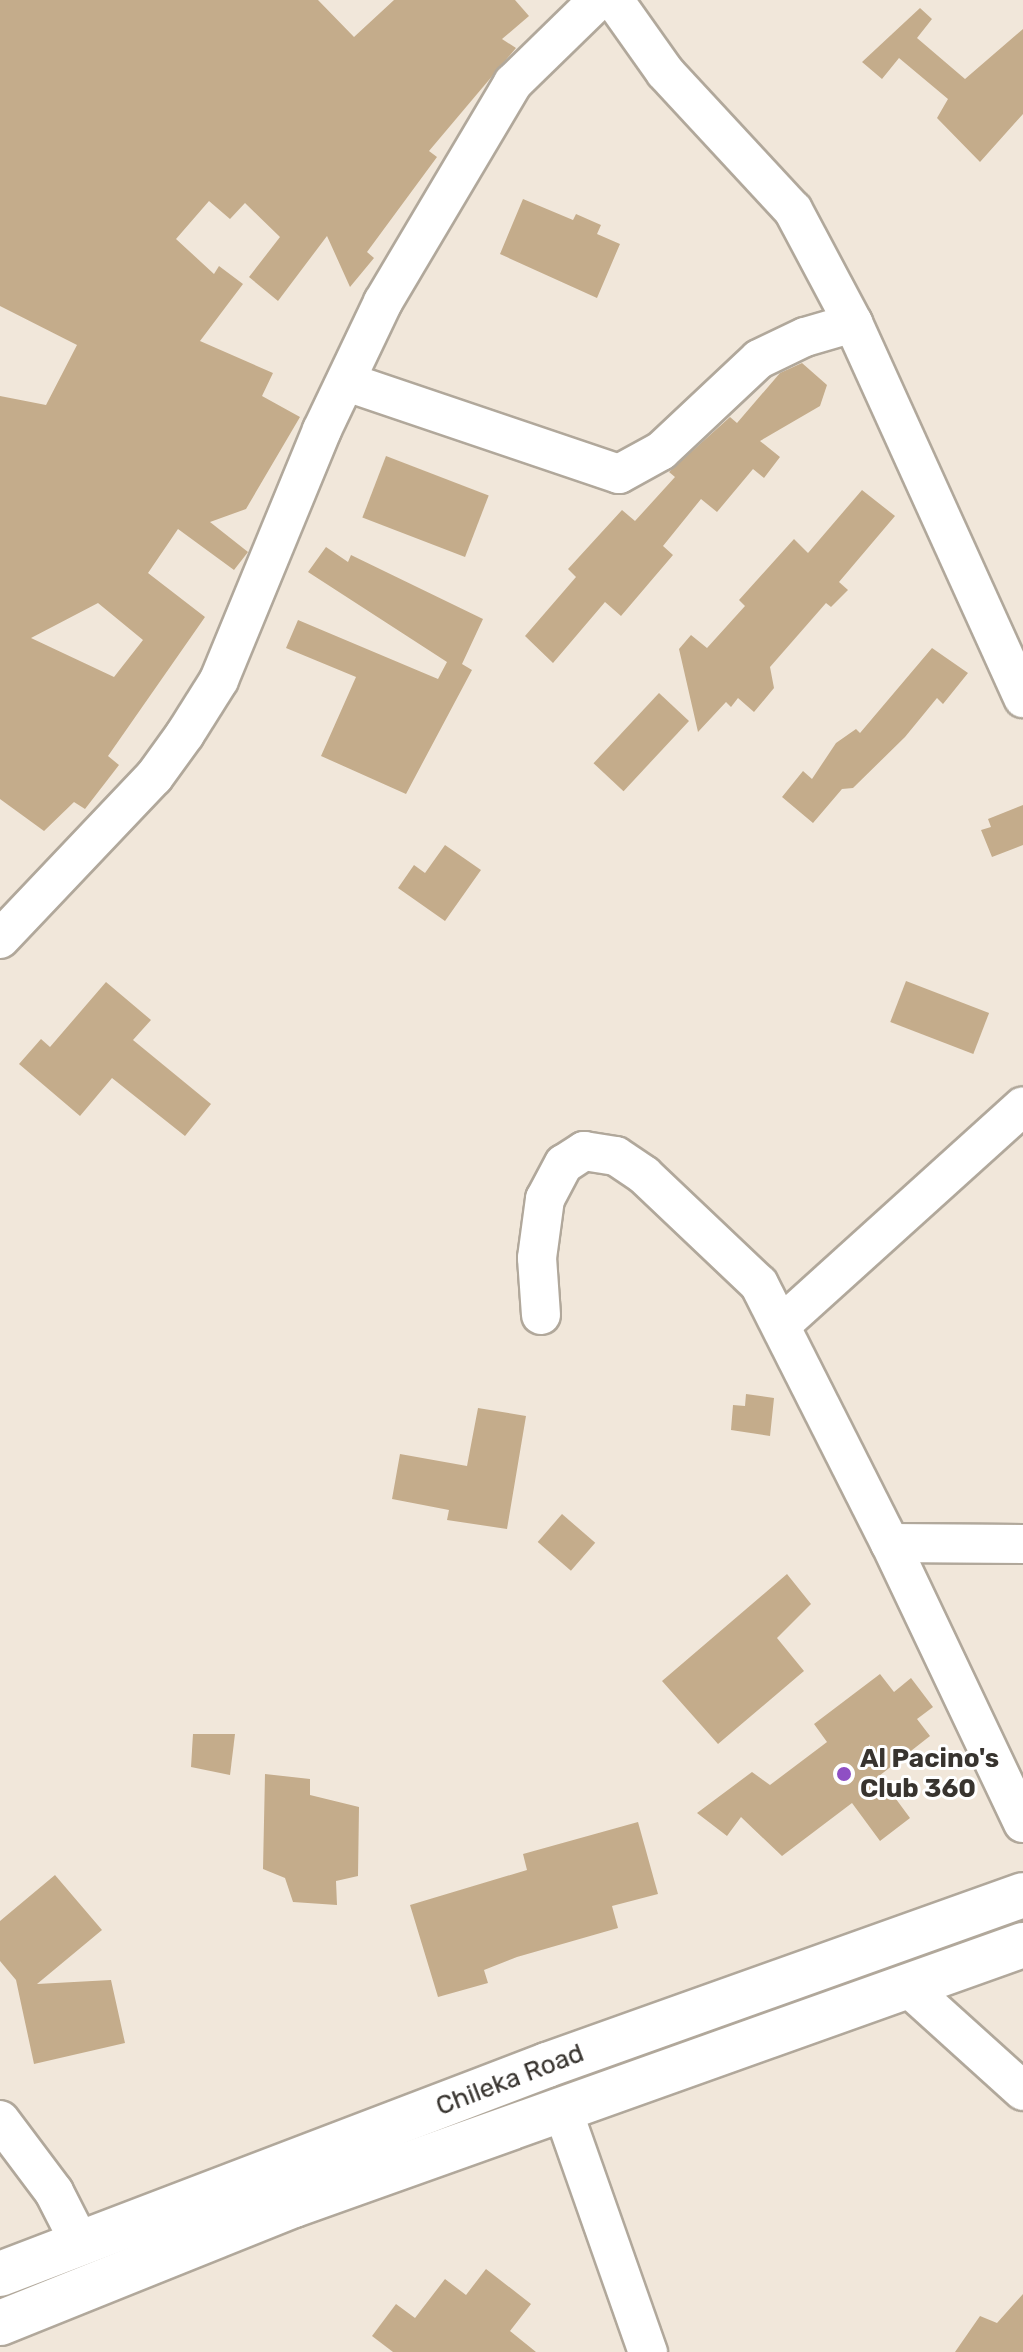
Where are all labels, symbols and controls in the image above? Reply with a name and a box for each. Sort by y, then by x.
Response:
place label: Al Pacino's Club 360 [860,1743,999,1804]
marker: Al Pacino's Club 360 [835,1765,853,1783]
street label: Chileka Road [432,2038,588,2122]

